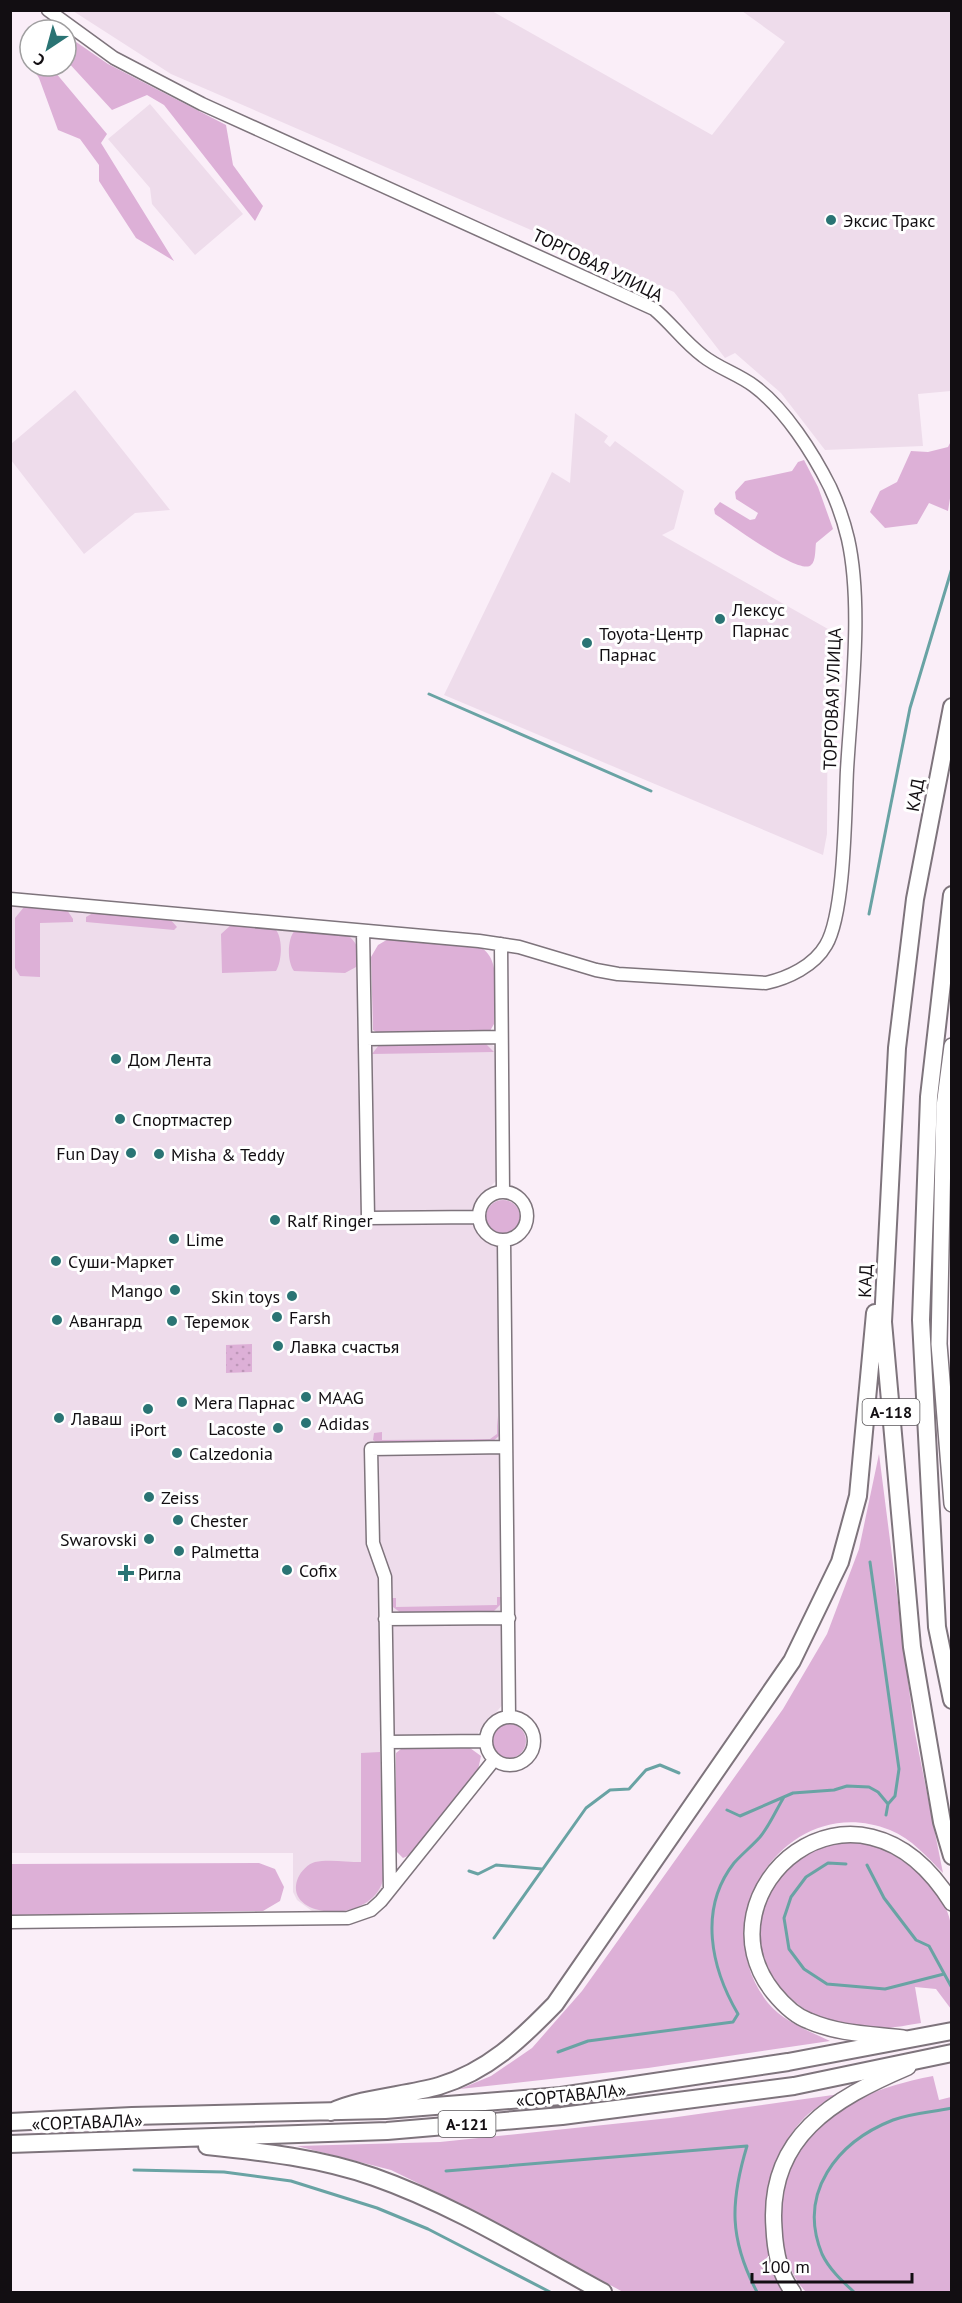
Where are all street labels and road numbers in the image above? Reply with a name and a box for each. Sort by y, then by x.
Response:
street label: ТОРГОВАЯ УЛИЦА [529,223,668,307]
street label: ТОРГОВАЯ УЛИЦА [818,627,846,771]
street label: КАД [901,777,929,813]
street label: КАД [853,1264,877,1298]
road number: А-118 [862,1399,920,1425]
street label: «СОРТАВАЛА» [515,2078,627,2112]
street label: «СОРТАВАЛА» [31,2109,143,2135]
road number: А-121 [438,2111,496,2137]

